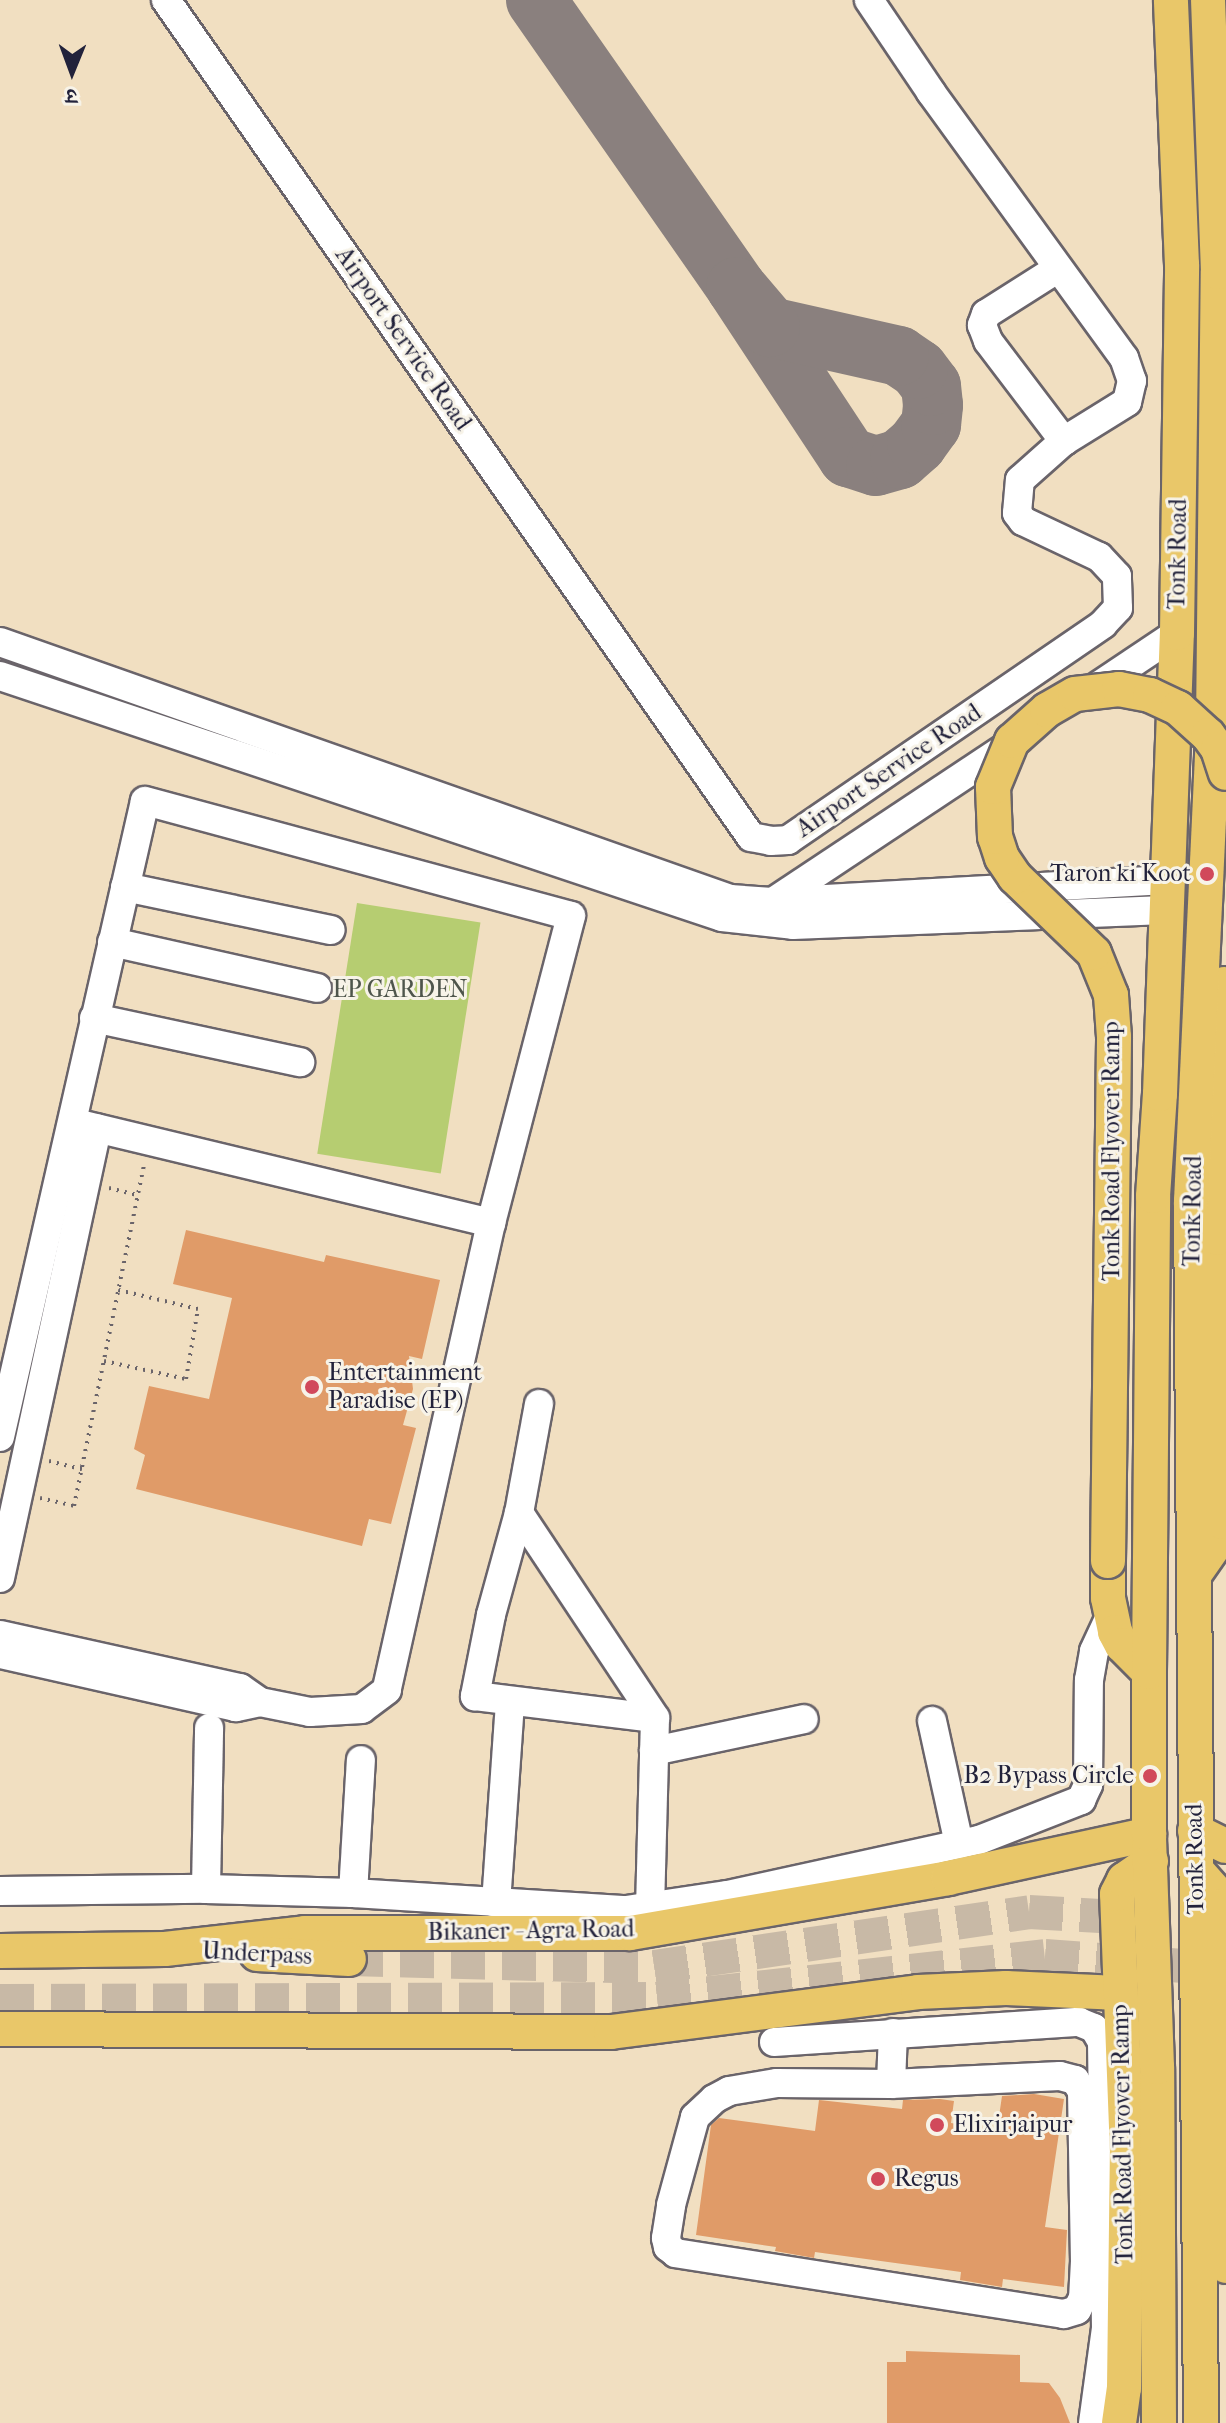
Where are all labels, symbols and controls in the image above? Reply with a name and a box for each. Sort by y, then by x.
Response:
north arrow [32,32,112,112]
text: उ [66,83,77,109]
street label: Airport Service Road [329,242,477,436]
street label: Tonk Road [1163,498,1193,610]
street label: Airport Service Road [791,698,987,844]
place label: Taron ki Koot [1050,860,1191,888]
marker: Taron ki Koot [1198,865,1216,883]
park label: EP GARDEN [332,976,468,1004]
street label: Tonk Road Flyover Ramp [1098,1021,1126,1281]
street label: Tonk Road [1178,1155,1208,1267]
place label: Entertainment Paradise (EP) [328,1359,482,1415]
marker: Entertainment Paradise (EP) [303,1378,321,1396]
place label: B2 Bypass Circle [964,1762,1134,1790]
marker: B2 Bypass Circle [1141,1767,1159,1785]
street label: Tonk Road [1180,1803,1210,1915]
street label: Bikaner - Agra Road [427,1915,635,1947]
street label: Underpass [201,1937,313,1971]
street label: Tonk Road Flyover Ramp [1106,2004,1140,2264]
place label: Elixirjaipur [953,2111,1073,2139]
marker: Elixirjaipur [928,2116,946,2134]
place label: Regus [894,2165,959,2193]
marker: Regus [869,2170,887,2188]

